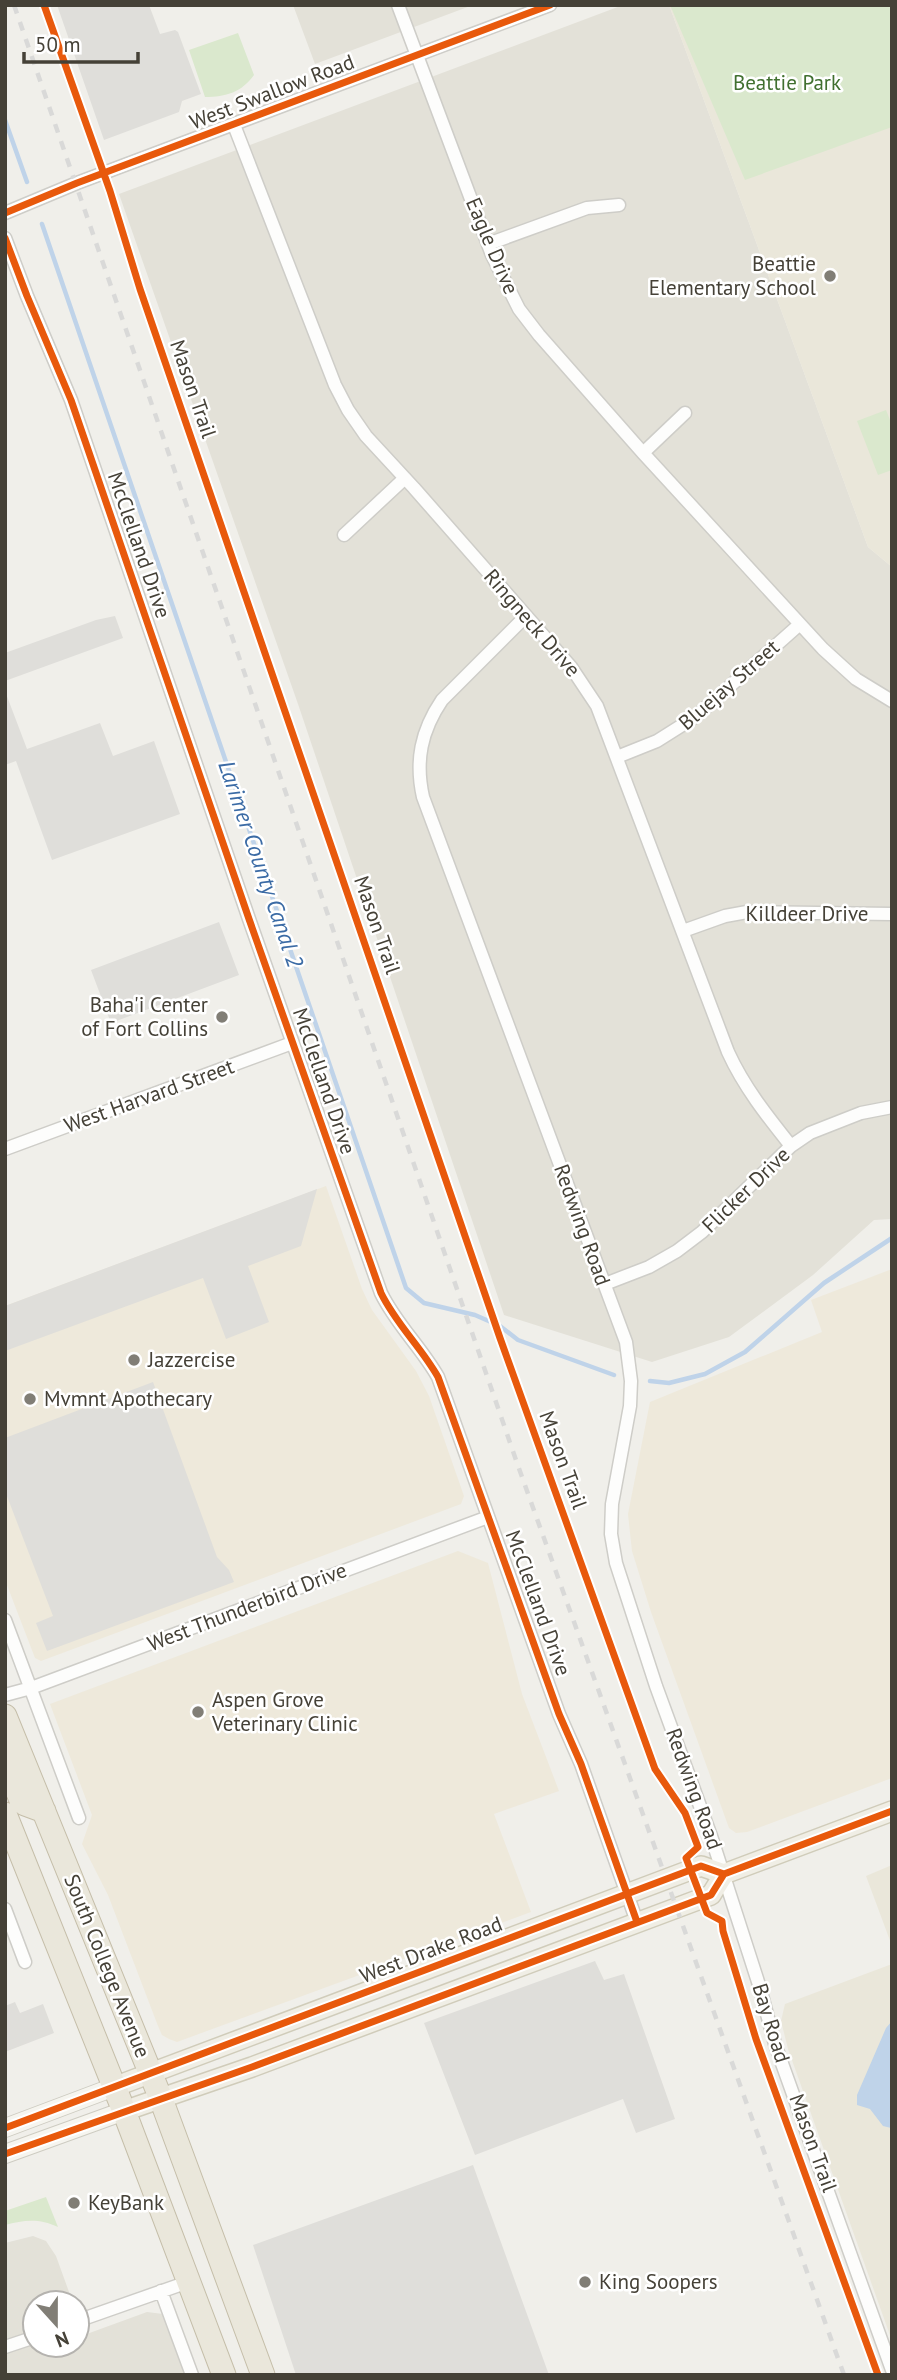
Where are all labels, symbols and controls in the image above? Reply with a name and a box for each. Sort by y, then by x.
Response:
scale bar [24,21,138,65]
text: 50 m [35,31,81,58]
street label: West Swallow Road [186,48,358,135]
park label: Beattie Park [733,69,841,96]
street label: Eagle Drive [460,193,525,298]
place label: Beattie Elementary School [649,250,816,301]
marker: Beattie Elementary School [822,268,838,284]
street label: Mason Trail [164,336,223,442]
street label: McClelland Drive [102,468,177,622]
street label: Ringneck Drive [478,563,587,682]
street label: Bluejay Street [673,634,785,736]
water label: Larimer County Canal 2 [212,757,311,971]
street label: Mason Trail [348,872,407,978]
street label: Killdeer Drive [746,900,868,927]
place label: Baha'i Center of Fort Collins [81,991,208,1042]
street label: McClelland Drive [287,1004,362,1158]
marker: Baha'i Center of Fort Collins [214,1009,230,1025]
street label: West Harvard Street [60,1052,237,1139]
street label: Flicker Drive [696,1141,795,1238]
street label: Redwing Road [548,1160,617,1289]
place label: Jazzercise [147,1346,235,1373]
marker: Jazzercise [126,1352,142,1368]
place label: Mvmnt Apothecary [44,1385,212,1412]
marker: Mvmnt Apothecary [22,1391,38,1407]
street label: Mason Trail [533,1407,594,1513]
street label: McClelland Drive [500,1526,577,1679]
street label: West Thunderbird Drive [143,1556,350,1657]
place label: Aspen Grove Veterinary Clinic [211,1686,358,1737]
marker: Aspen Grove Veterinary Clinic [190,1704,206,1720]
street label: Redwing Road [660,1724,729,1853]
street label: South College Avenue [58,1870,157,2062]
street label: West Drake Road [356,1910,506,1989]
street label: Bay Road [747,1980,796,2066]
street label: Mason Trail [783,2090,844,2196]
place label: KeyBank [88,2189,164,2216]
marker: KeyBank [66,2195,82,2211]
place label: King Soopers [599,2268,717,2295]
marker: King Soopers [577,2274,593,2290]
north arrow [21,2289,91,2359]
text: N [52,2326,72,2353]

